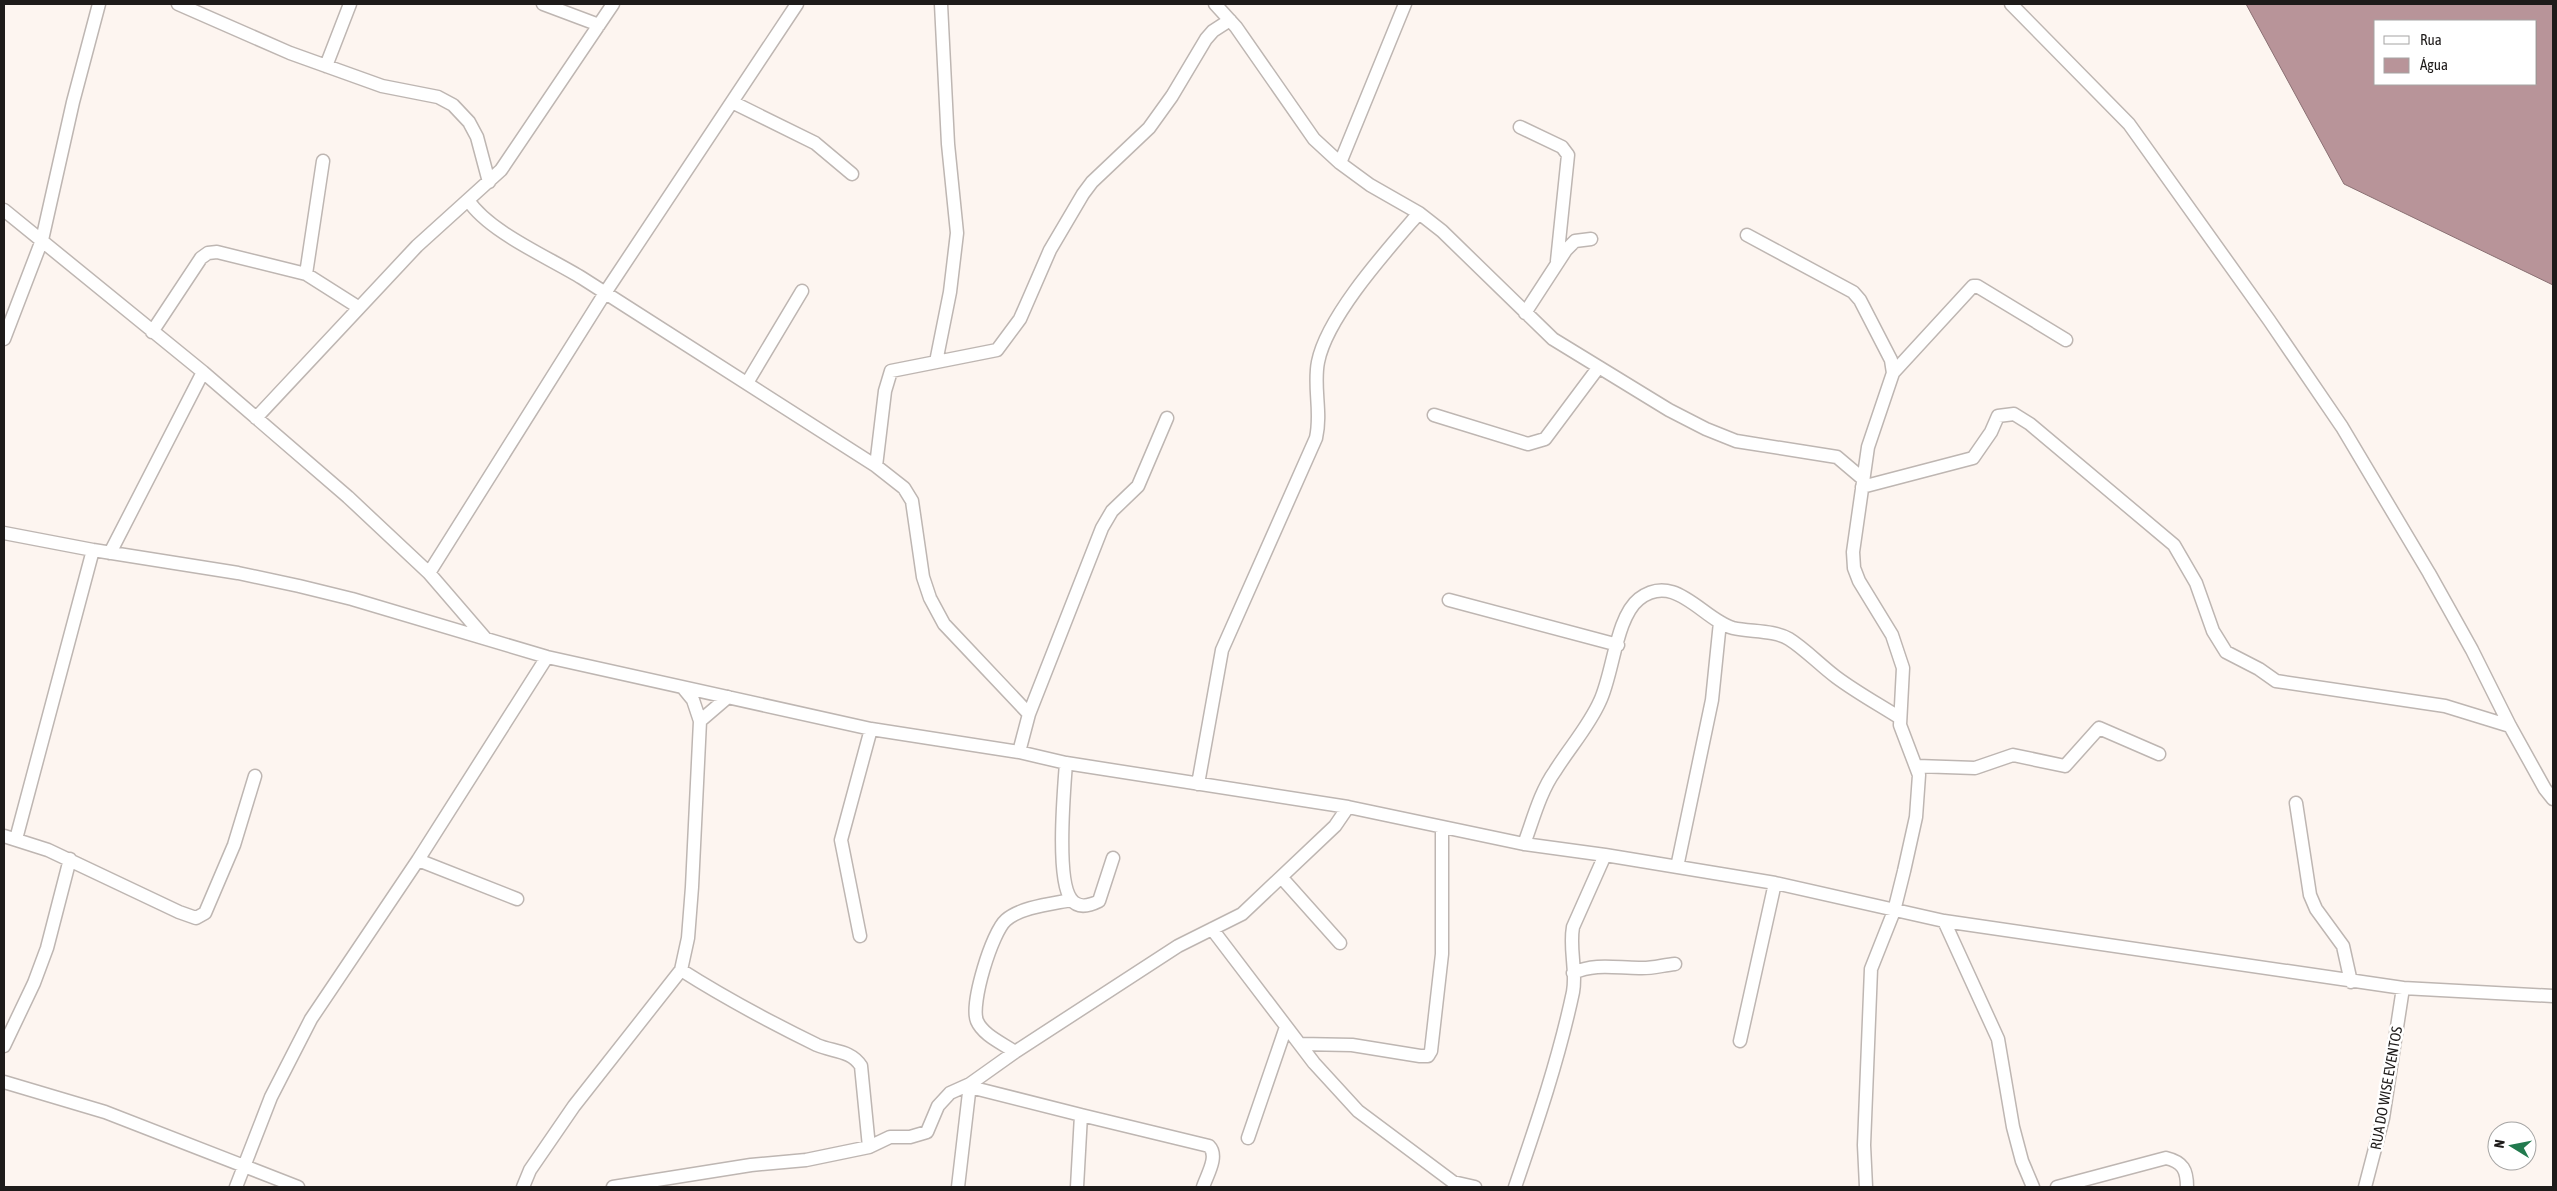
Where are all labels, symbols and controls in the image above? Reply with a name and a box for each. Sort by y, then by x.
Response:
legend [2374,20,2537,85]
text: Rua [2420,31,2442,48]
text: Água [2420,56,2448,73]
street label: RUA DO WISE EVENTOS [2367,1025,2405,1151]
north arrow [2487,1121,2537,1171]
text: N [2491,1138,2508,1149]

